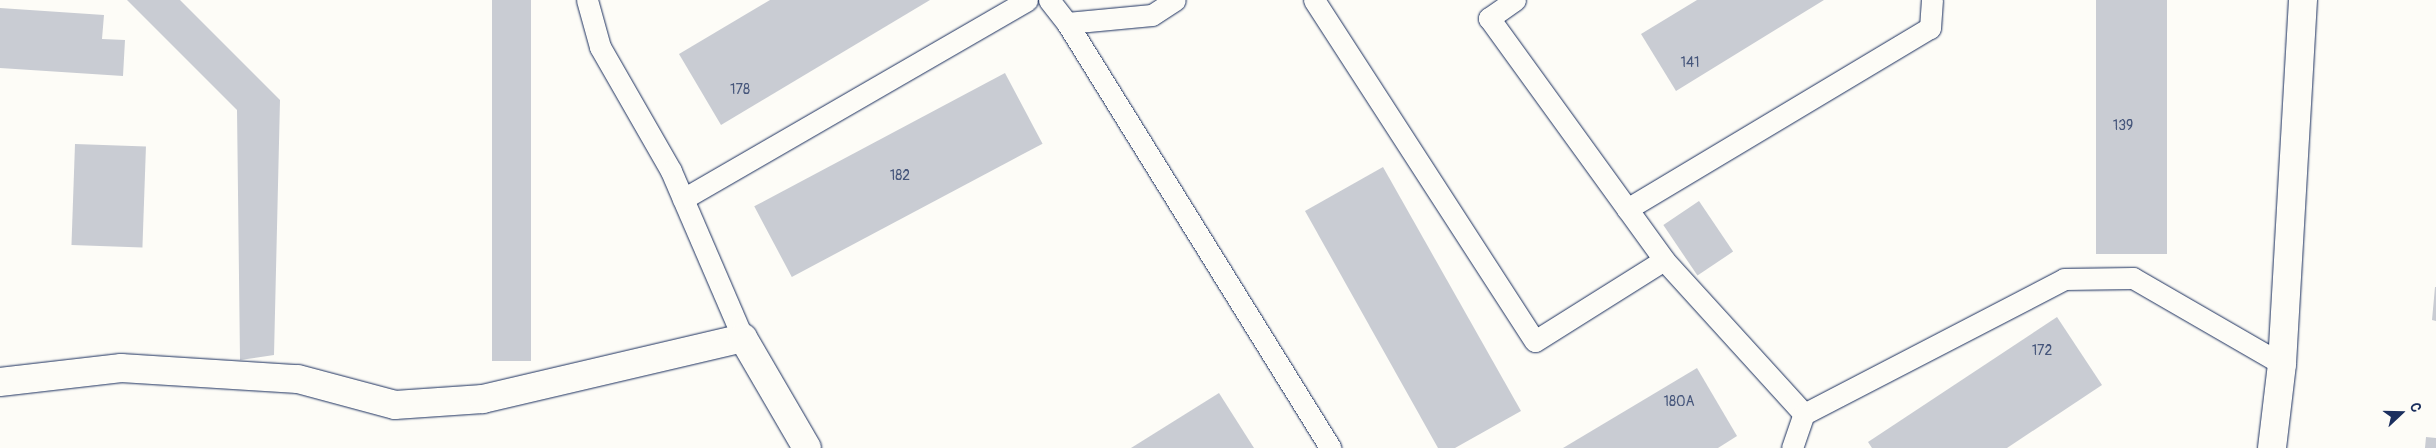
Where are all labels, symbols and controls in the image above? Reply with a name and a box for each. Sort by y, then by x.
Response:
house number: 141 [1680,55,1700,71]
house number: 178 [730,82,750,98]
house number: 139 [2113,118,2133,134]
house number: 182 [890,168,910,184]
house number: 172 [2032,343,2052,359]
north arrow [2376,388,2426,438]
house number: 180А [1663,394,1695,410]
text: С [2406,400,2425,415]

